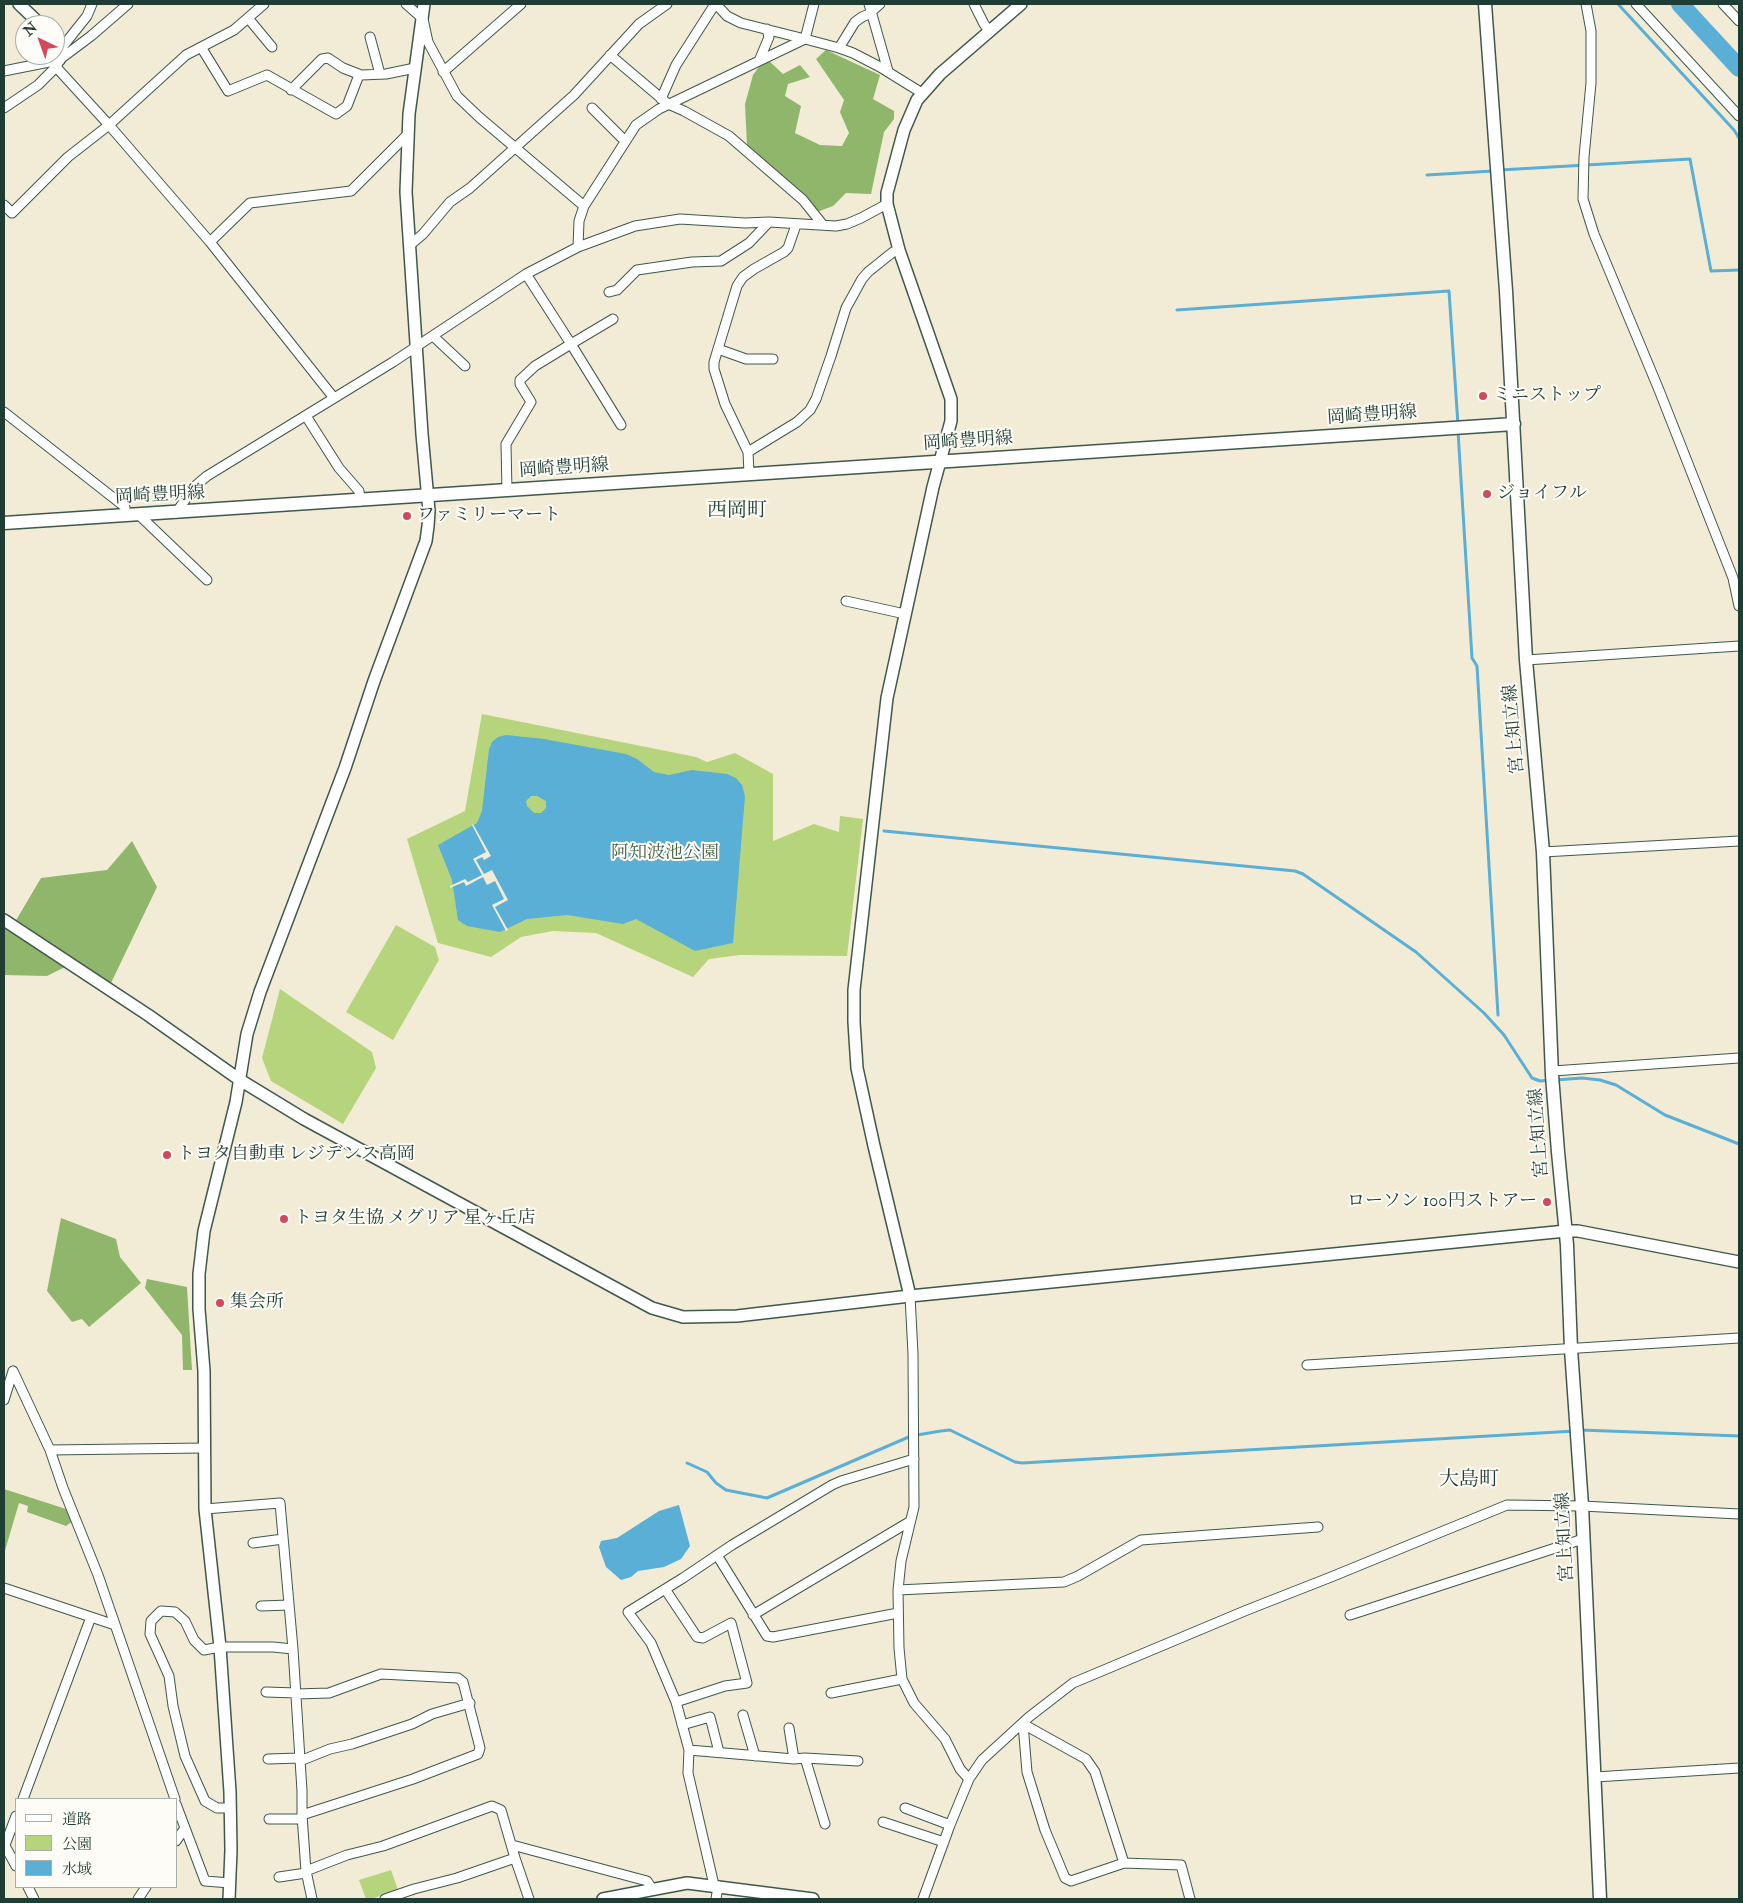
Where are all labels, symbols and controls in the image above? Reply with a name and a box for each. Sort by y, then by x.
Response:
north arrow [15,15,65,65]
text: N [20,19,41,40]
place label: ミニストップ [1493,385,1601,407]
marker: ミニストップ [1477,390,1489,402]
street label: 岡崎豊明線 [1326,402,1418,430]
street label: 岡崎豊明線 [922,428,1014,456]
street label: 岡崎豊明線 [518,455,610,483]
street label: 岡崎豊明線 [114,483,206,509]
place label: ジョイフル [1497,483,1587,505]
marker: ジョイフル [1481,488,1493,500]
district label: 西岡町 [707,500,767,524]
place label: ファミリーマート [417,505,561,527]
marker: ファミリーマート [401,510,413,522]
street label: 宮上知立線 [1500,683,1530,775]
park label: 阿知波池公園 [611,843,719,865]
street label: 宮上知立線 [1526,1087,1554,1179]
place label: トヨタ自動車 レジデンス高岡 [177,1144,415,1166]
marker: トヨタ自動車 レジデンス高岡 [161,1149,173,1161]
place label: ローソン 100円ストアー [1347,1191,1537,1213]
marker: ローソン 100円ストアー [1541,1196,1553,1208]
place label: トヨタ生協 メグリア 星ヶ丘店 [294,1208,536,1230]
marker: トヨタ生協 メグリア 星ヶ丘店 [278,1213,290,1225]
place label: 集会所 [230,1292,284,1314]
marker: 集会所 [214,1297,226,1309]
district label: 大島町 [1439,1469,1499,1493]
street label: 宮上知立線 [1553,1491,1579,1583]
legend [15,1798,178,1888]
text: 道路 [62,1810,92,1829]
text: 公園 [62,1835,92,1854]
text: 水域 [62,1860,92,1879]

